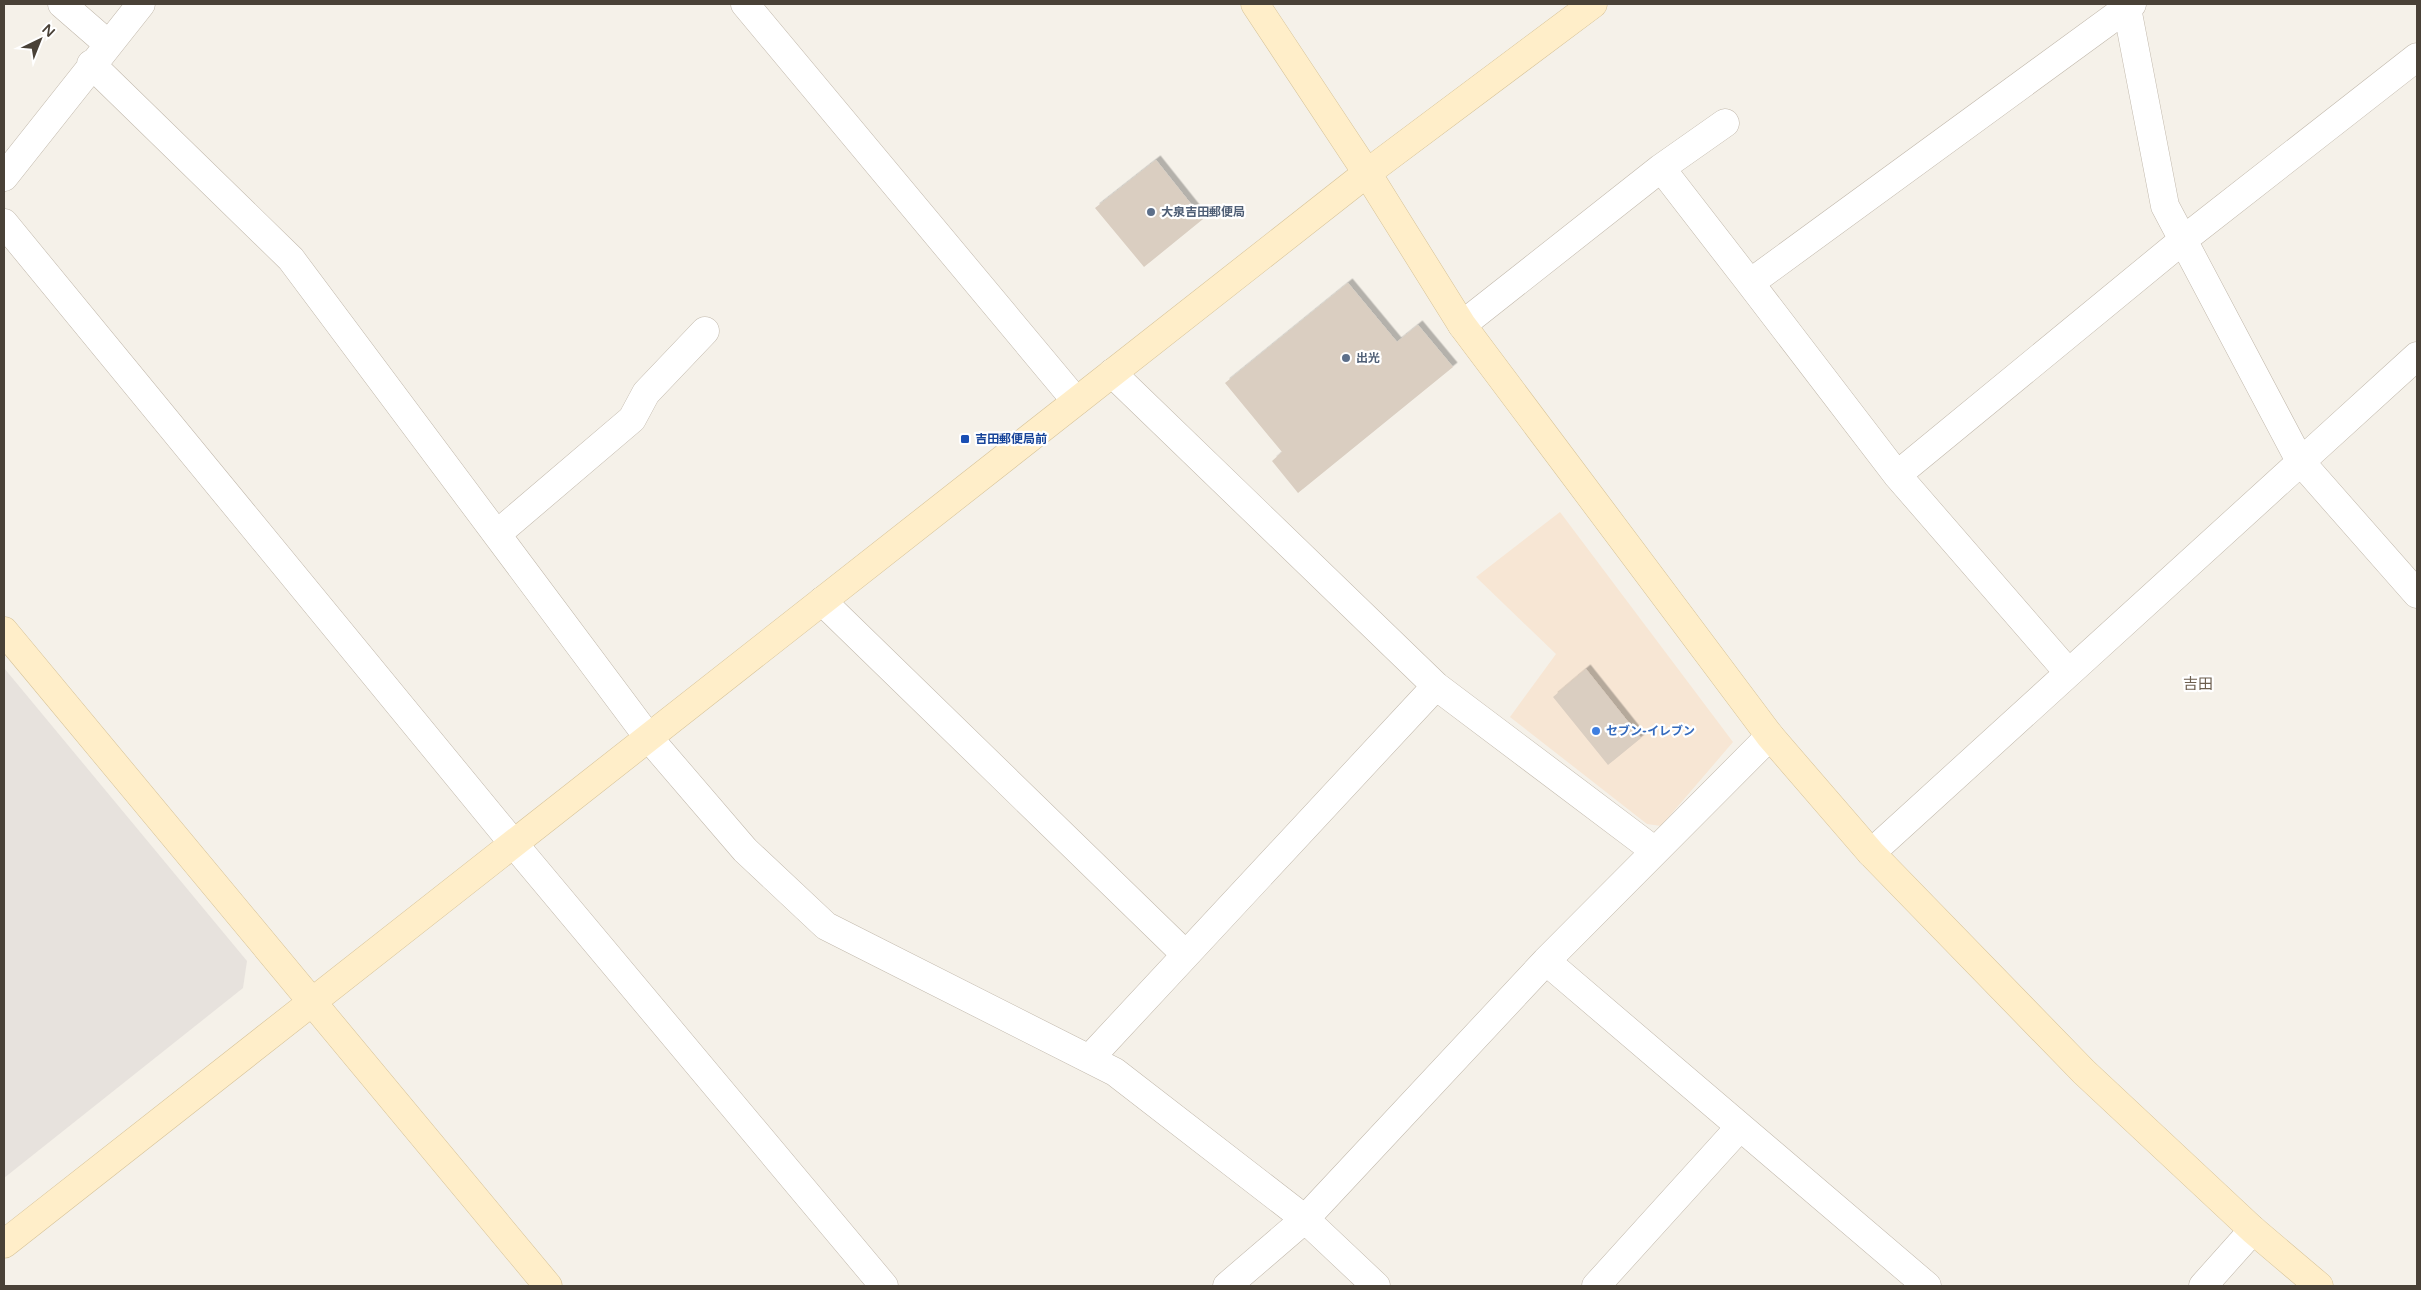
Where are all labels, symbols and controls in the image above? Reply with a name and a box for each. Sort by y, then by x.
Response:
north arrow [15,15,65,65]
text: N [39,21,58,41]
place label: 大泉吉田郵便局 [1161,205,1245,219]
marker: 大泉吉田郵便局 [1145,206,1157,218]
place label: 出光 [1356,351,1380,365]
marker: 出光 [1340,352,1352,364]
place label: 吉田郵便局前 [975,432,1047,446]
marker: 吉田郵便局前 [959,433,971,445]
district label: 吉田 [2183,675,2213,693]
place label: セブン-イレブン [1606,724,1695,738]
marker: セブン-イレブン [1590,725,1602,737]

